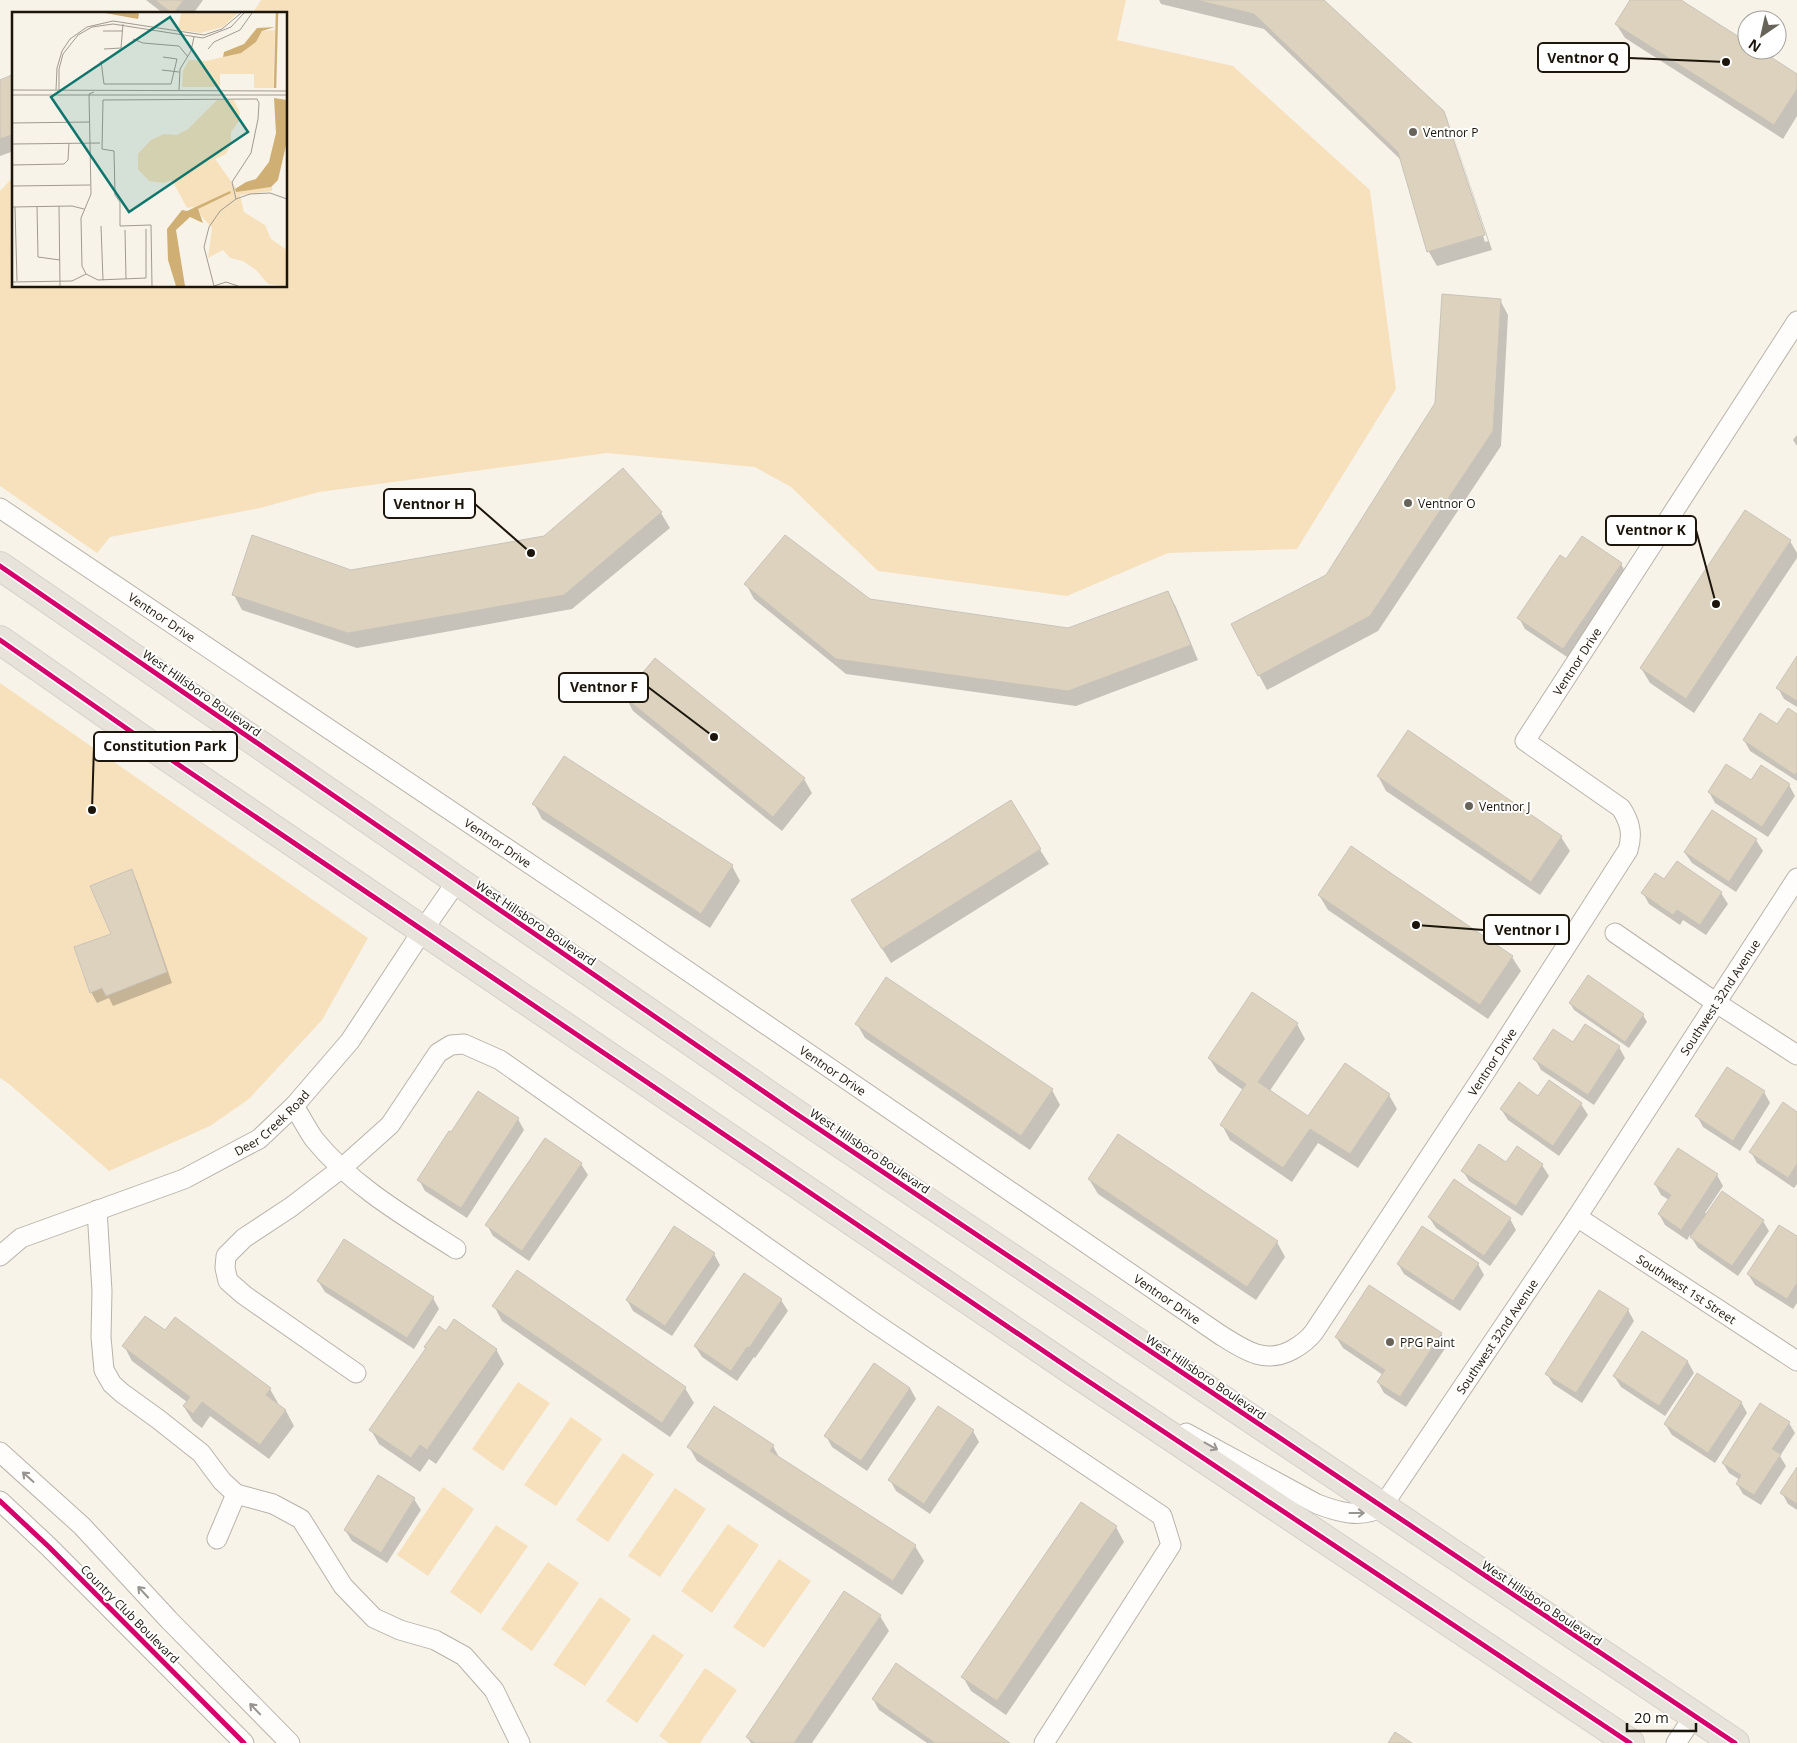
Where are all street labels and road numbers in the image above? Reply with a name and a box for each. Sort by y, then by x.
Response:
street label: Ventnor Drive [125,588,199,646]
street label: Ventnor Drive [1548,624,1605,698]
street label: West Hillsboro Boulevard [139,645,265,741]
street label: Ventnor Drive [461,814,535,871]
street label: West Hillsboro Boulevard [473,876,599,970]
street label: Southwest 32nd Avenue [1676,935,1764,1059]
street label: Ventnor Drive [1464,1024,1520,1099]
street label: Ventnor Drive [796,1041,870,1099]
street label: Deer Creek Road [231,1086,313,1159]
street label: West Hillsboro Boulevard [807,1104,933,1198]
street label: Southwest 1st Street [1634,1250,1740,1327]
street label: Ventnor Drive [1131,1270,1204,1328]
street label: Southwest 32nd Avenue [1452,1275,1542,1397]
street label: West Hillsboro Boulevard [1143,1330,1269,1424]
street label: West Hillsboro Boulevard [1479,1556,1605,1650]
street label: Country Club Boulevard [77,1561,183,1667]

